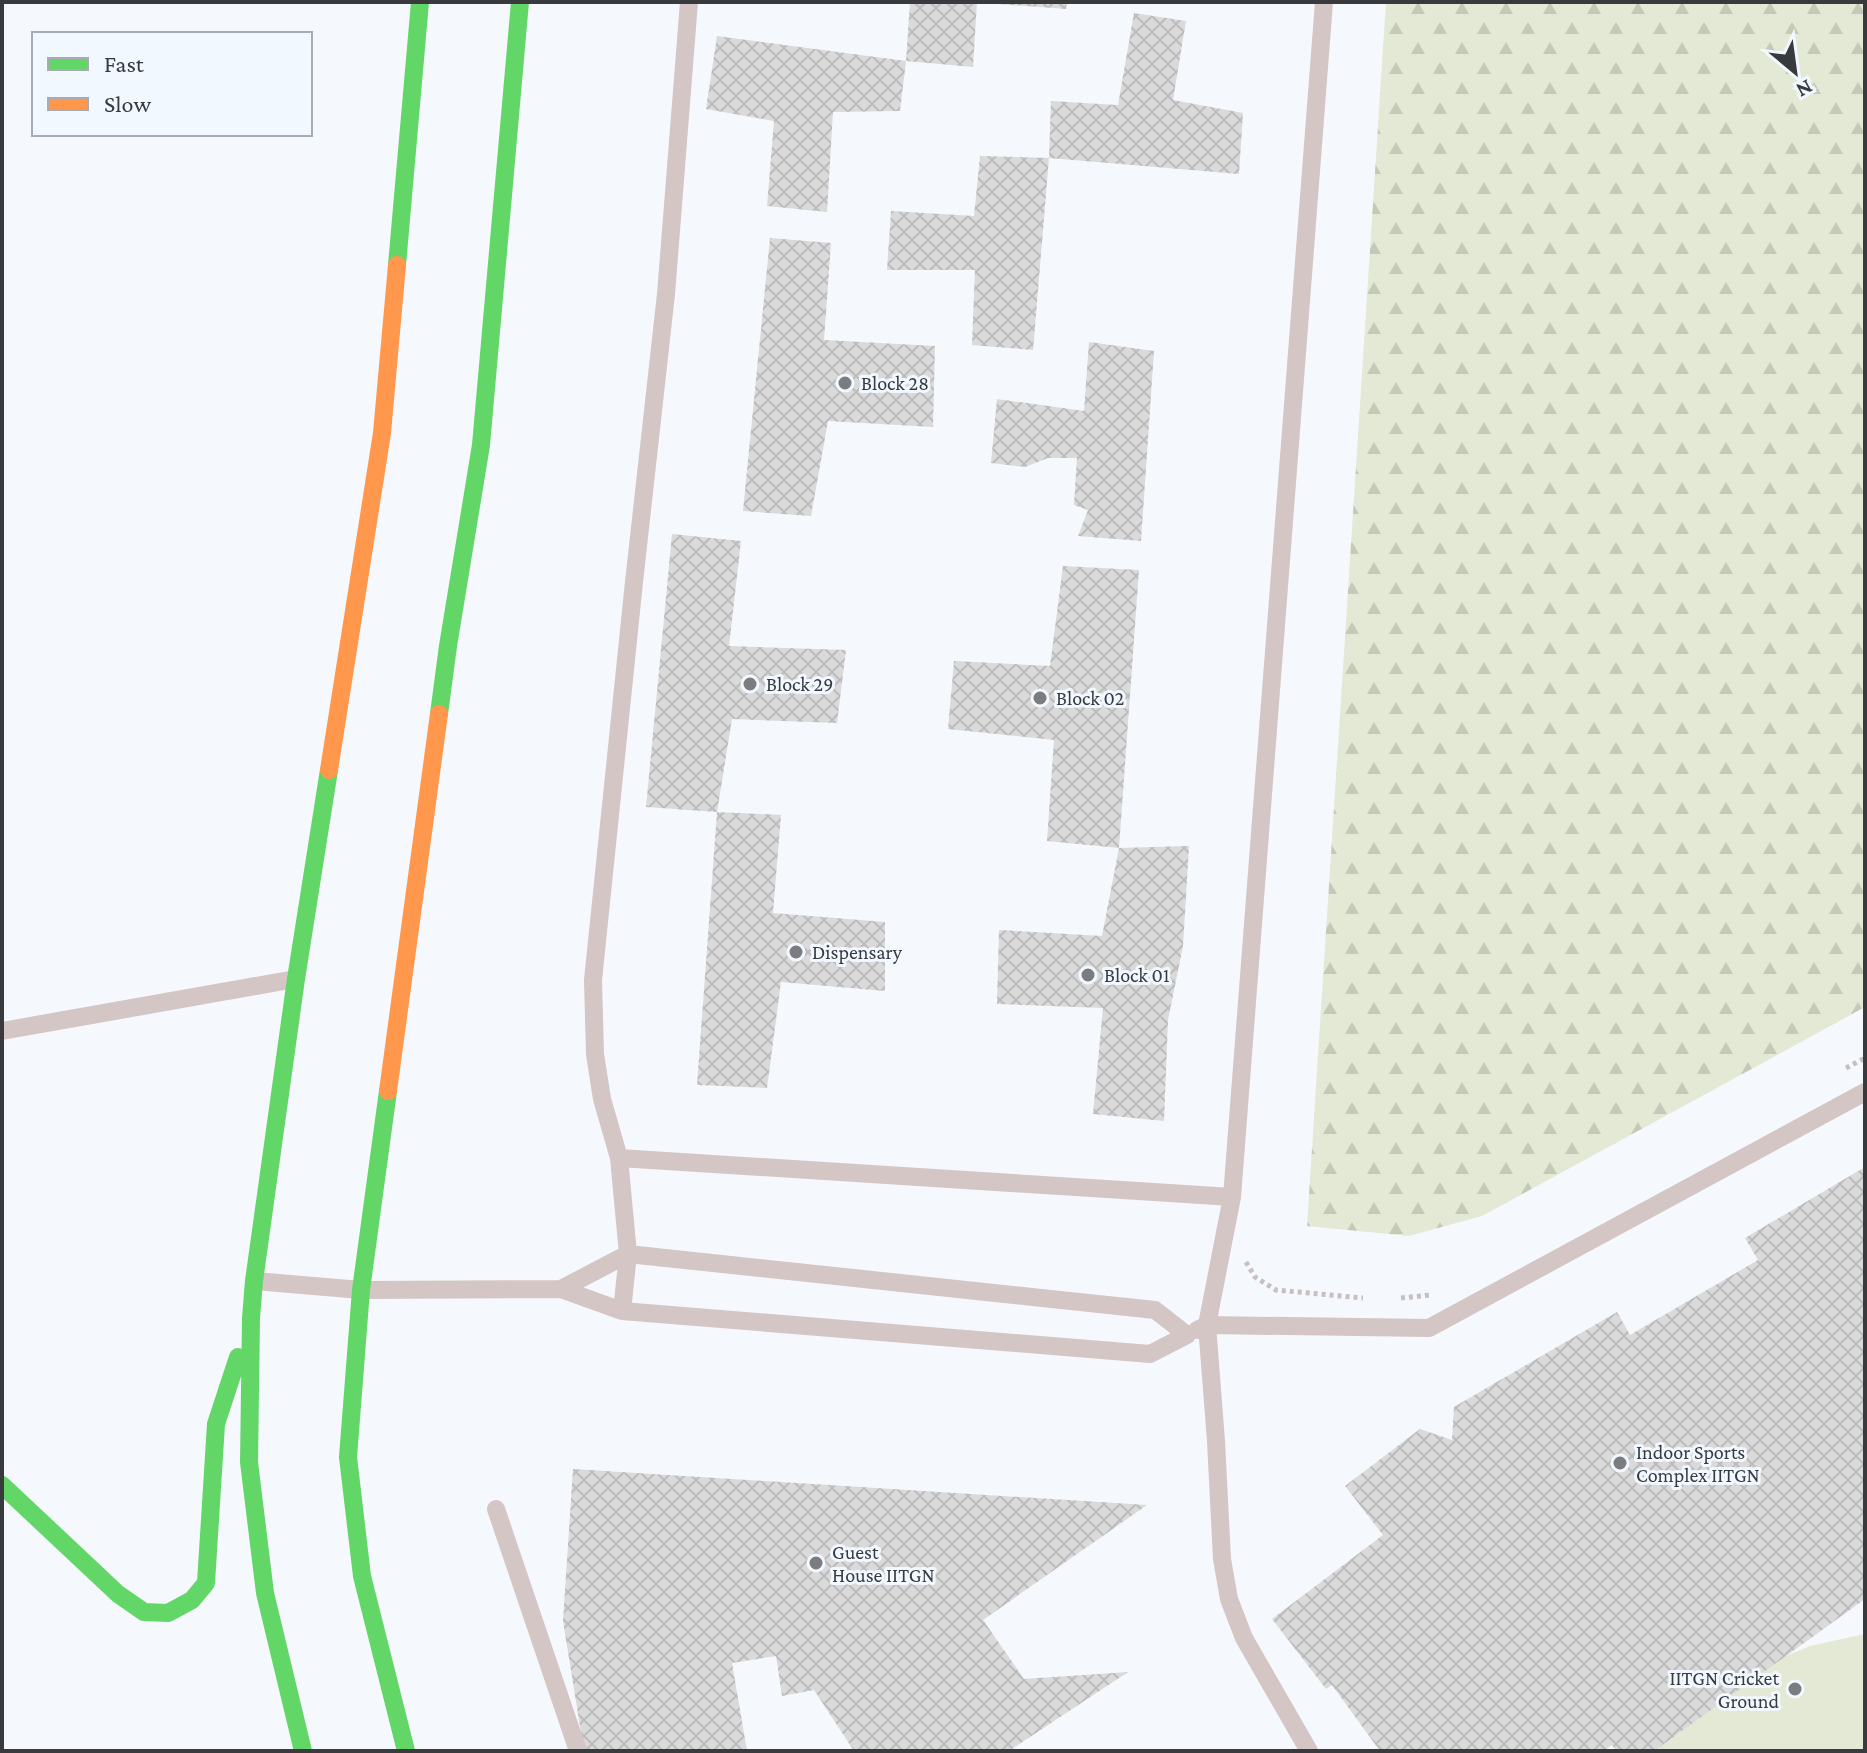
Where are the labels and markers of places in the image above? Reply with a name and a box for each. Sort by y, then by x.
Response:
place label: Block 28 [861,372,929,394]
marker: Block 28 [836,374,854,392]
place label: Block 29 [766,673,833,695]
marker: Block 29 [741,675,759,693]
place label: Block 02 [1056,687,1124,709]
marker: Block 02 [1031,689,1049,707]
place label: Dispensary [812,941,903,964]
marker: Dispensary [787,943,805,961]
place label: Block 01 [1104,964,1170,986]
marker: Block 01 [1079,966,1097,984]
place label: Indoor Sports Complex IITGN [1636,1441,1760,1487]
marker: Indoor Sports Complex IITGN [1611,1454,1629,1472]
place label: Guest House IITGN [832,1541,935,1586]
marker: Guest House IITGN [807,1554,825,1572]
place label: IITGN Cricket Ground [1669,1667,1779,1712]
marker: IITGN Cricket Ground [1786,1680,1804,1698]

